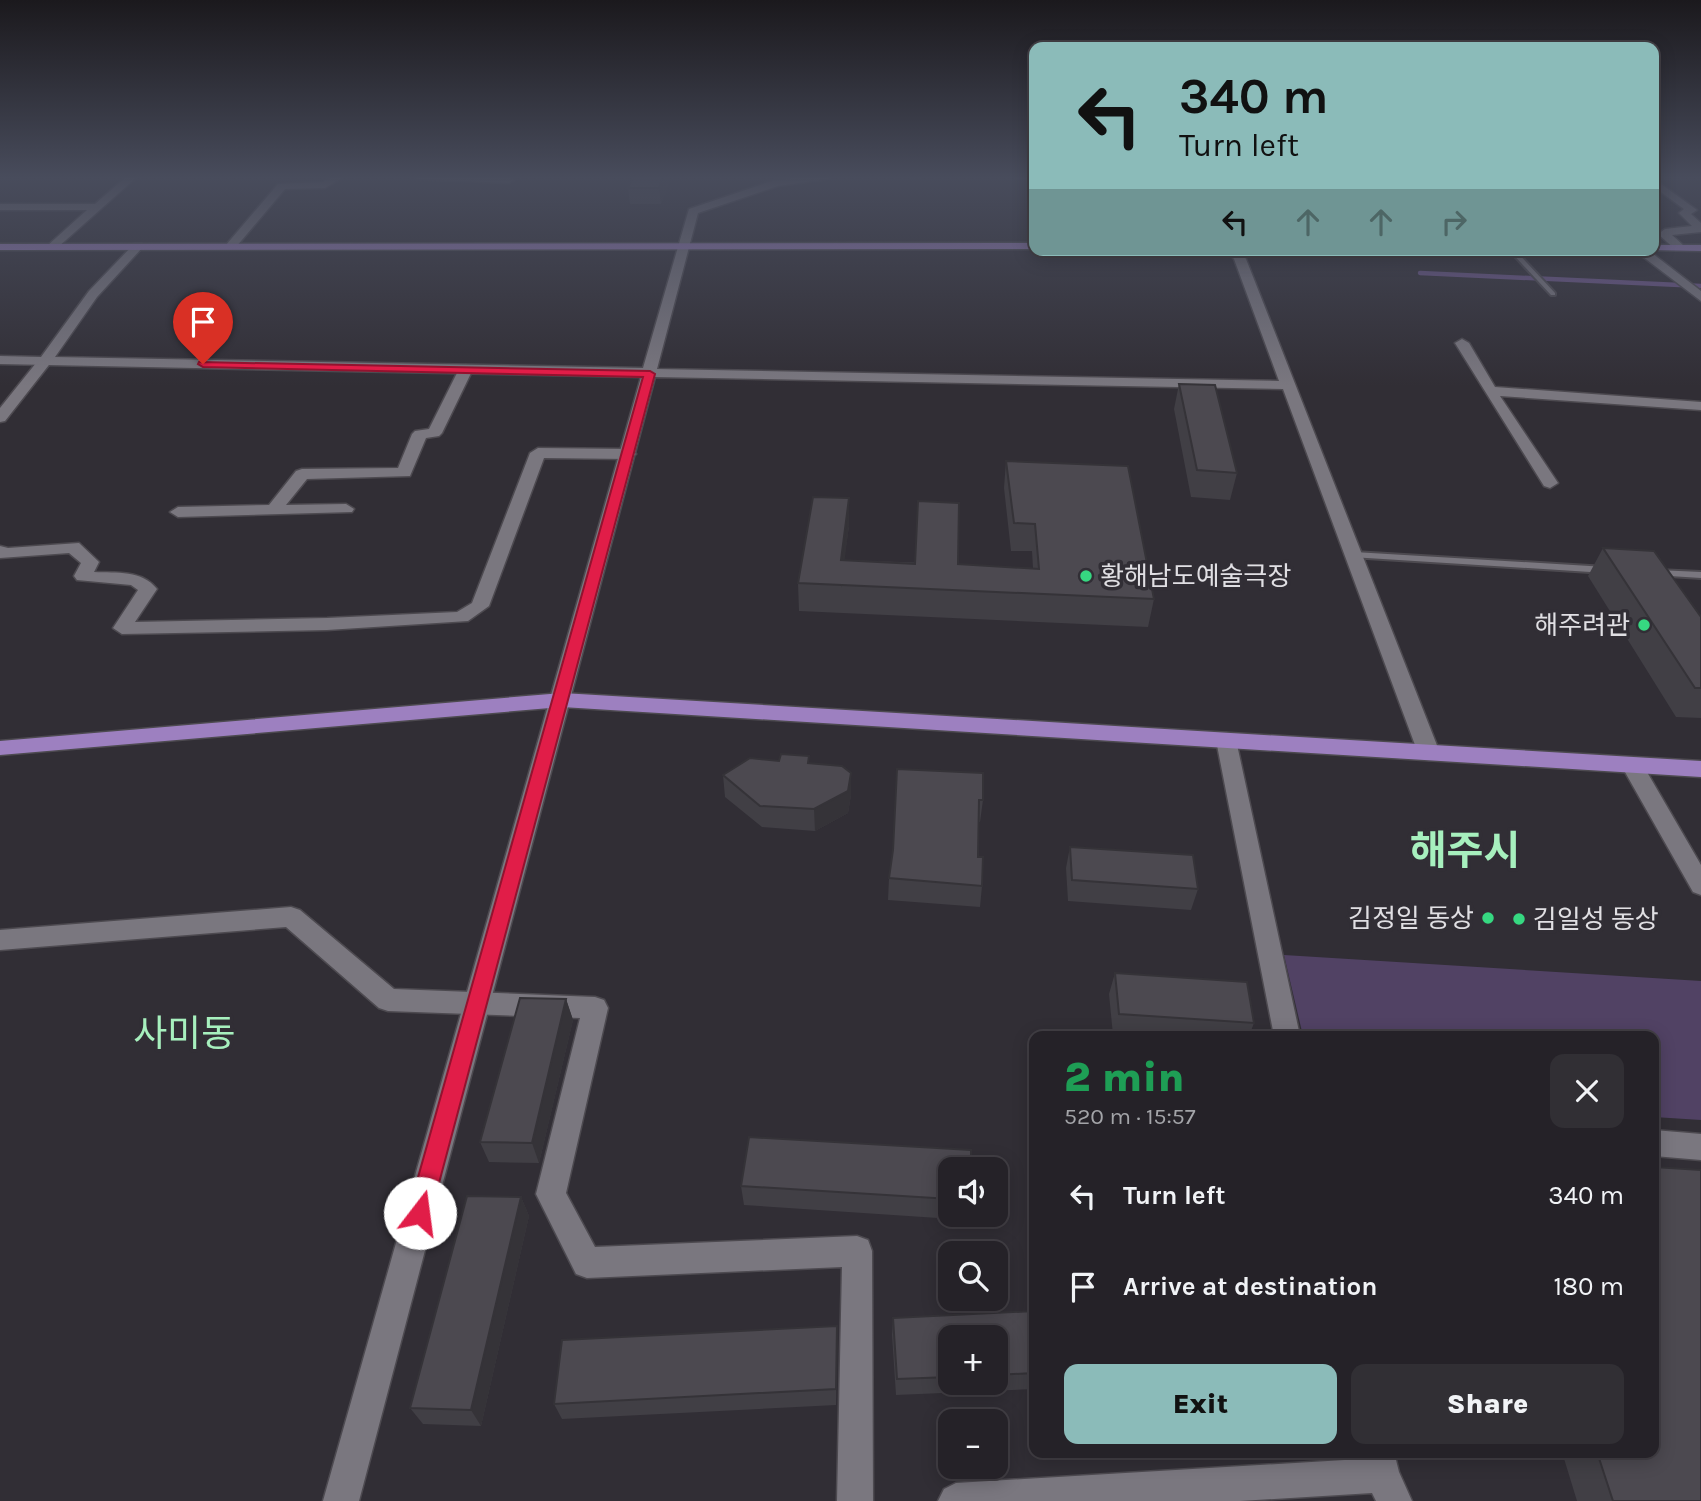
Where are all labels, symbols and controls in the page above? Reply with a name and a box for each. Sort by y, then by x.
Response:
text: 340 m [1179,68,1329,125]
icon: left [1064,70,1155,161]
text: Turn left [1179,127,1299,164]
icon: left [1216,203,1254,241]
icon: ahead [1289,203,1327,241]
icon: ahead [1362,203,1400,241]
icon: right [1435,203,1473,241]
pin [173,292,233,364]
icon: arrive [184,303,222,341]
place label: 황해남도예술극장 [1100,561,1291,592]
marker: 황해남도예술극장 [1078,568,1094,584]
place label: 해주려관 [1534,610,1630,641]
marker: 해주려관 [1636,617,1652,633]
district label: 해주시 [1410,827,1520,874]
place label: 김정일 동상 [1348,903,1474,934]
place label: 김일성 동상 [1533,904,1659,935]
marker: 김정일 동상 [1480,910,1496,926]
marker: 김일성 동상 [1511,911,1527,927]
district label: 사미동 [133,1012,235,1055]
text: 2 min [1064,1052,1184,1102]
button: close [1550,1054,1624,1128]
text: 520 m · 15:57 [1064,1103,1196,1130]
map controls [938,1157,1008,1479]
button: sound [938,1157,1008,1227]
position arrow [383,1176,457,1250]
icon: left [1064,1177,1102,1215]
text: Turn left [1123,1180,1225,1211]
text: 340 m [1548,1180,1624,1211]
button: search [938,1241,1008,1311]
icon: arrive [1064,1268,1102,1306]
text: Arrive at destination [1123,1271,1377,1302]
text: 180 m [1554,1271,1624,1302]
button: + [938,1325,1008,1395]
button: Exit [1064,1364,1337,1444]
button: Share [1351,1364,1624,1444]
button: − [938,1409,1008,1479]

